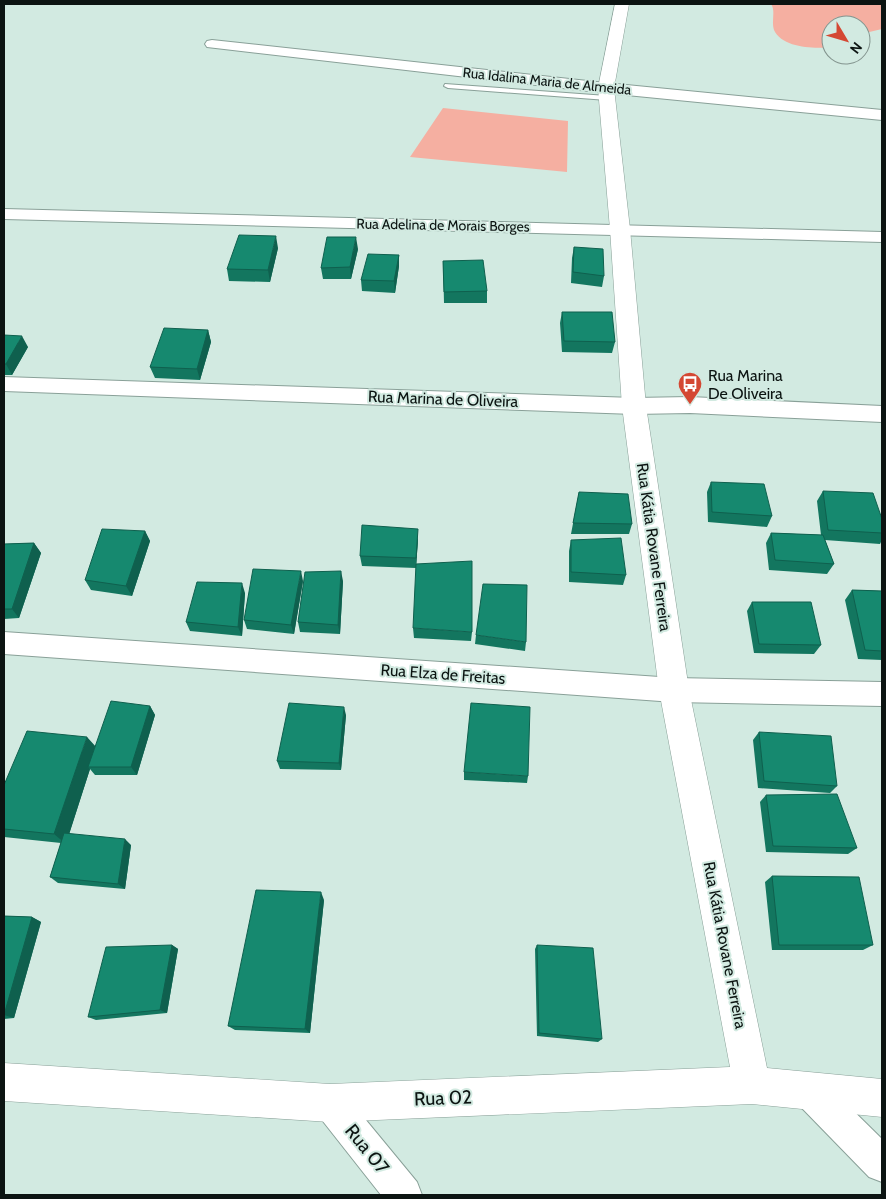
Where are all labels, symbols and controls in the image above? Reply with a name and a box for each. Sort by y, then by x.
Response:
north arrow [821,15,871,65]
text: N [846,39,866,57]
street label: Rua Idalina Maria de Almeida [462,63,632,99]
street label: Rua Adelina de Morais Borges [356,214,530,236]
place label: Rua Marina De Oliveira [708,366,783,403]
bus stop icon: Rua Marina De Oliveira [677,371,703,405]
street label: Rua Marina de Oliveira [368,387,519,411]
street label: Rua Kátia Rovane Ferreira [633,462,675,633]
street label: Rua Elza de Freitas [380,660,506,688]
street label: Rua Kátia Rovane Ferreira [699,860,751,1031]
street label: Rua 02 [414,1085,472,1111]
street label: Rua 07 [340,1120,394,1179]

